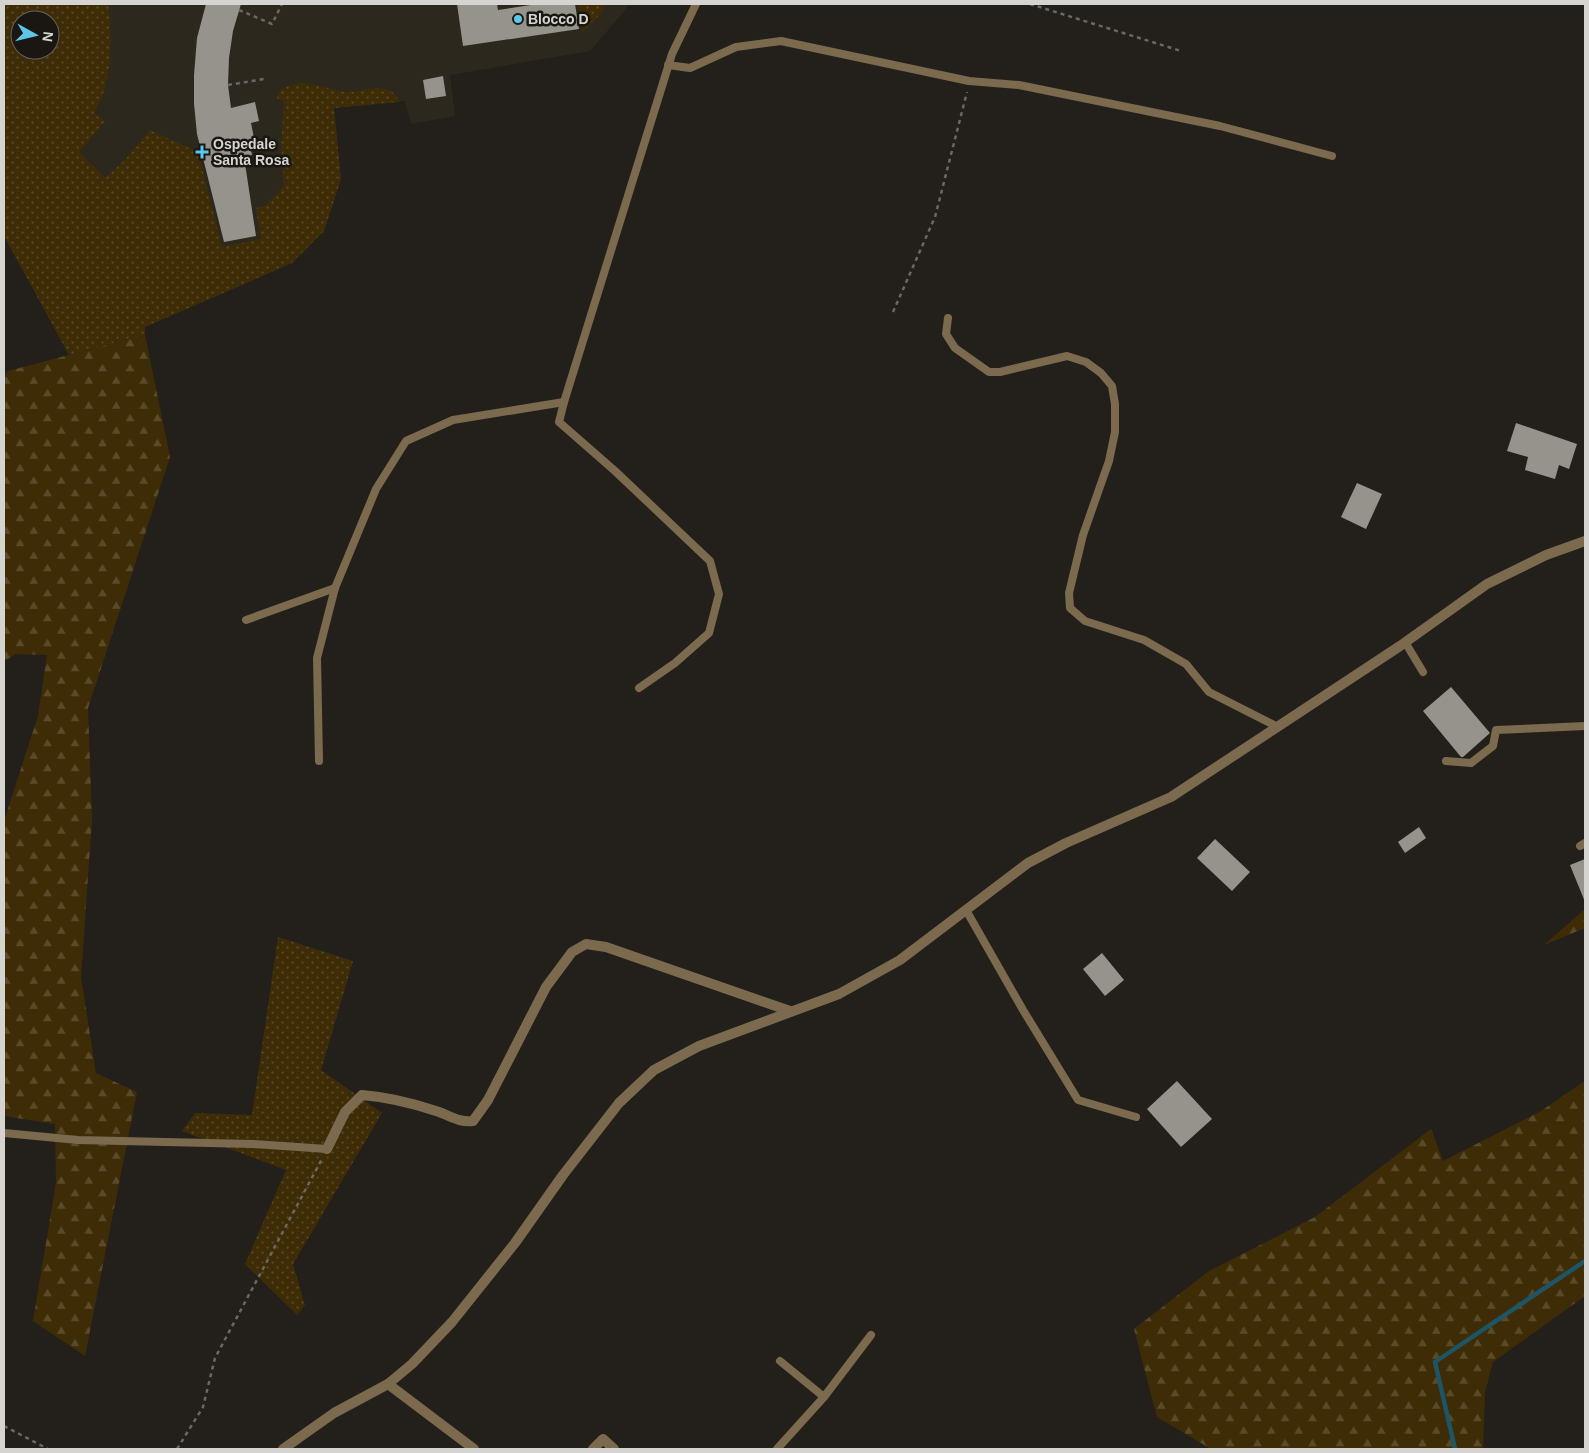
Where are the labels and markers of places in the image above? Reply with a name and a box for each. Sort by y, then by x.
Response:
place label: Blocco D [528,11,589,27]
marker: Blocco D [512,13,524,25]
place label: Ospedale Santa Rosa [213,136,289,168]
marker: Ospedale Santa Rosa [195,145,209,159]

